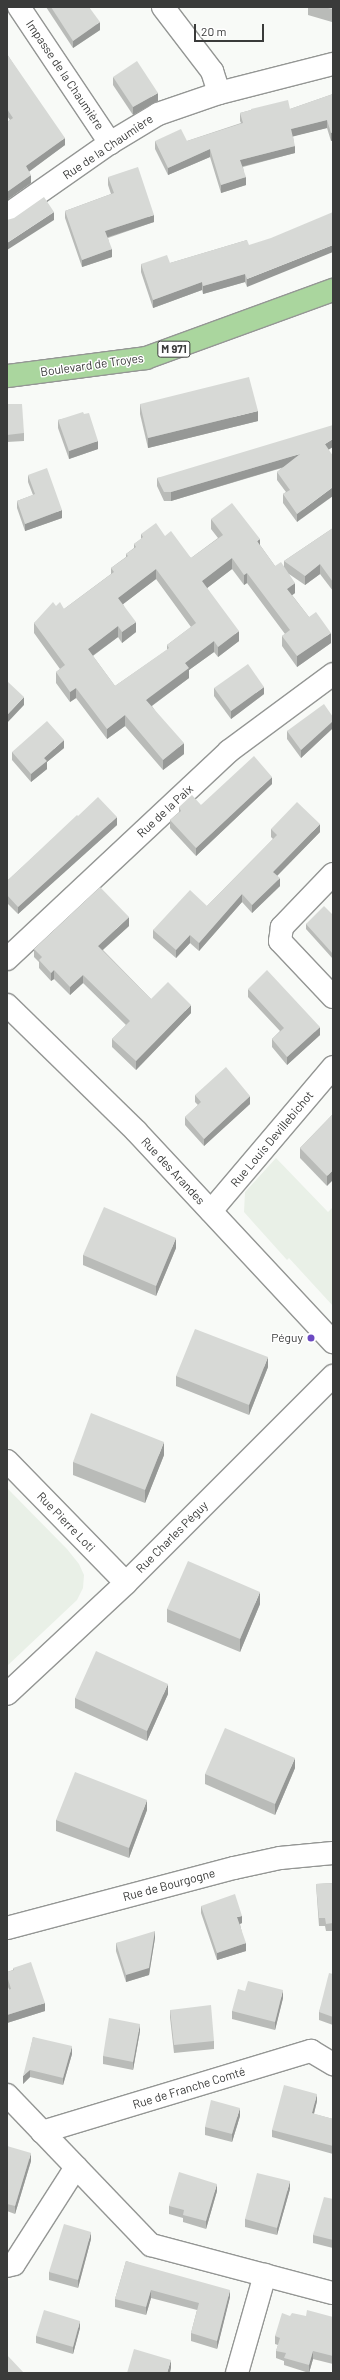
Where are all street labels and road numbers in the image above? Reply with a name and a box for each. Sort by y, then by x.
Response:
street label: Impasse de la Chaumière [23,18,107,132]
street label: Rue de la Chaumière [60,112,156,182]
road number: M 971 [157,340,191,358]
street label: Boulevard de Troyes [40,351,144,379]
street label: Rue de la Paix [134,781,196,841]
street label: Rue Louis Devillebichot [228,1088,316,1190]
street label: Rue des Arandes [138,1135,208,1207]
street label: Rue Pierre Loti [34,1489,98,1555]
street label: Rue Charles Péguy [133,1498,211,1576]
street label: Rue de Bourgogne [121,1866,217,1904]
street label: Rue de Franche Comté [131,2064,247,2112]

